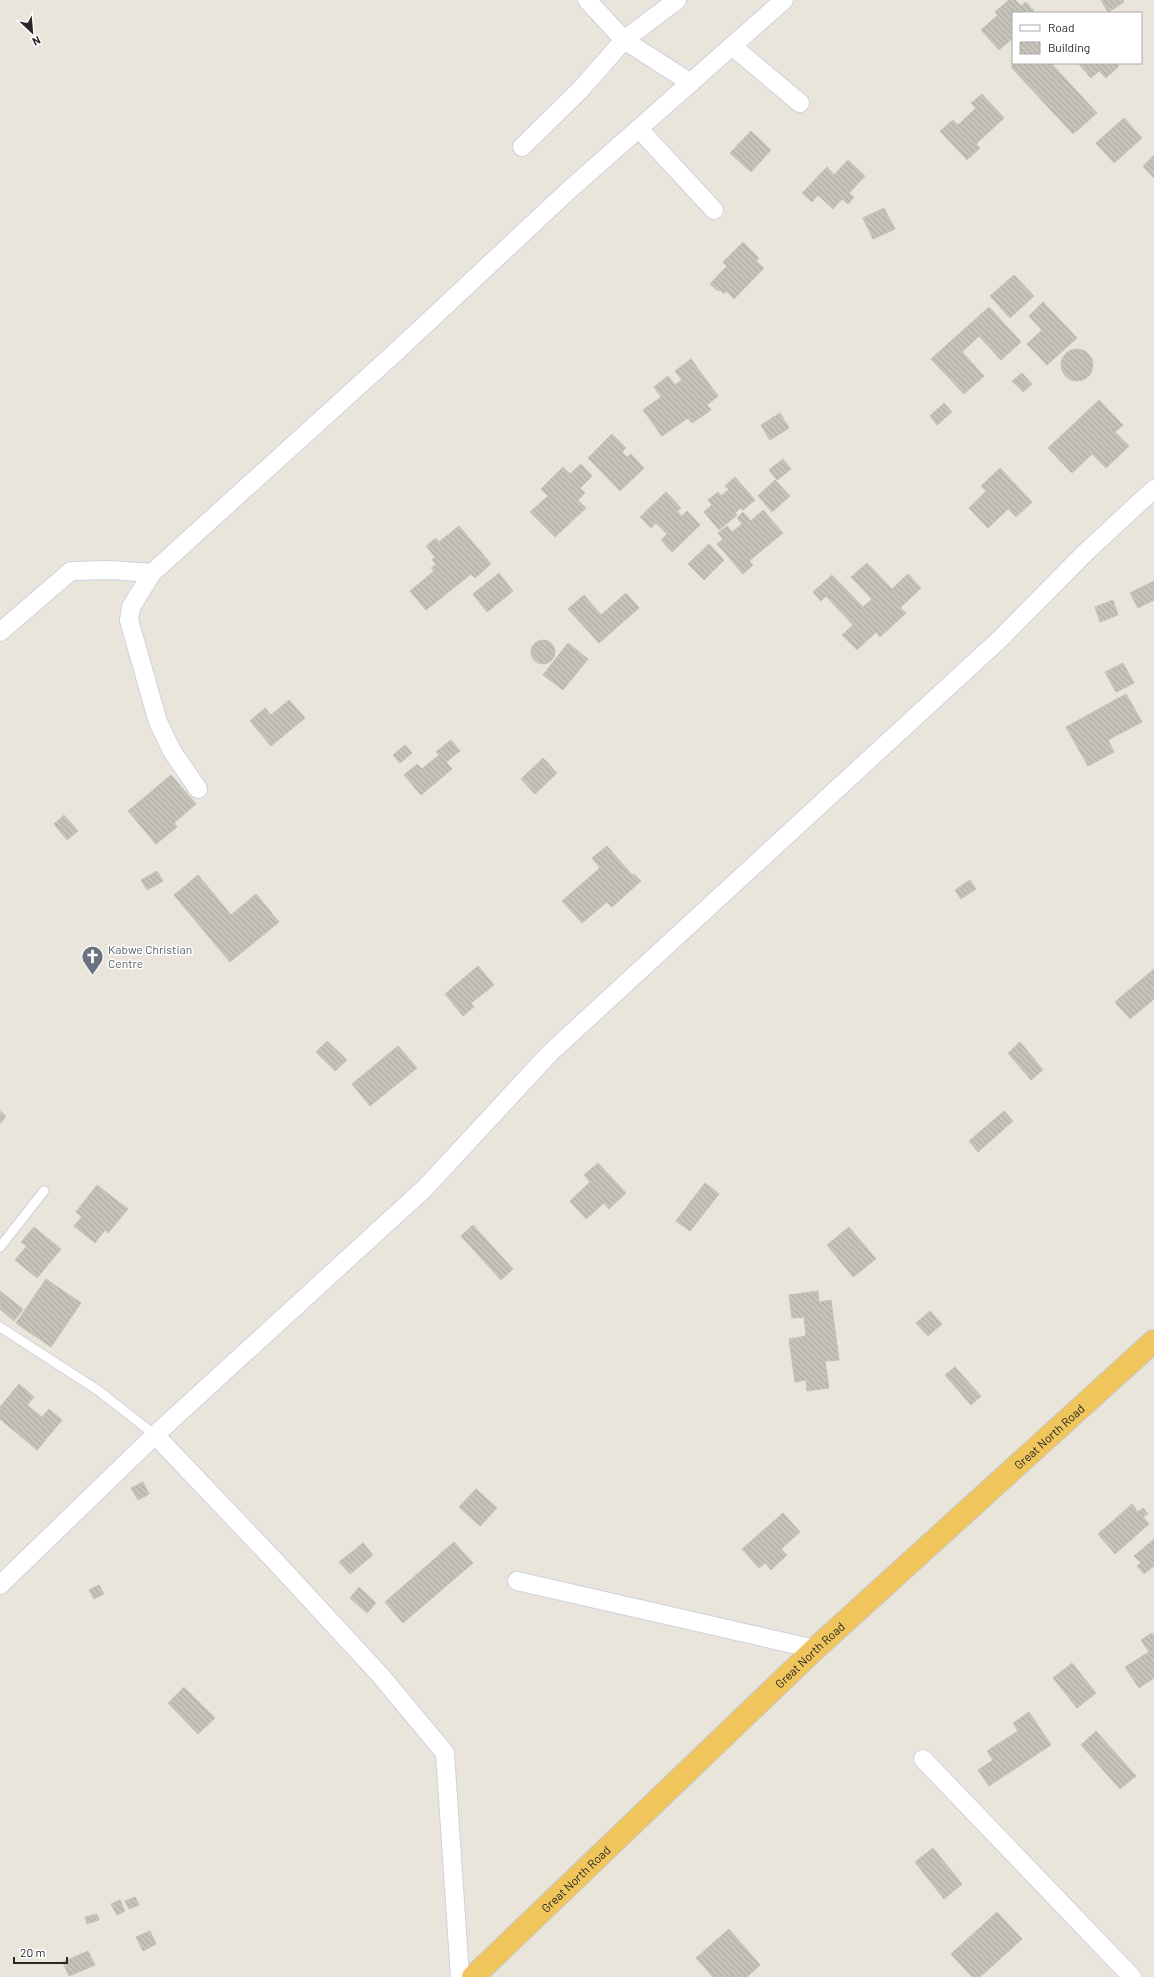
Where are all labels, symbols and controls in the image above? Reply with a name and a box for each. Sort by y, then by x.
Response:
north arrow [12,12,52,52]
legend [1012,12,1142,64]
text: Road [1048,20,1075,34]
text: N [30,34,43,49]
text: Building [1048,40,1090,54]
place label: Kabwe Christian Centre [108,942,192,970]
church icon: Kabwe Christian Centre [80,943,106,976]
street label: Great North Road [1011,1401,1087,1472]
street label: Great North Road [772,1619,847,1691]
street label: Great North Road [538,1843,613,1915]
scale bar [14,1939,67,1965]
text: 20 m [20,1945,46,1959]

